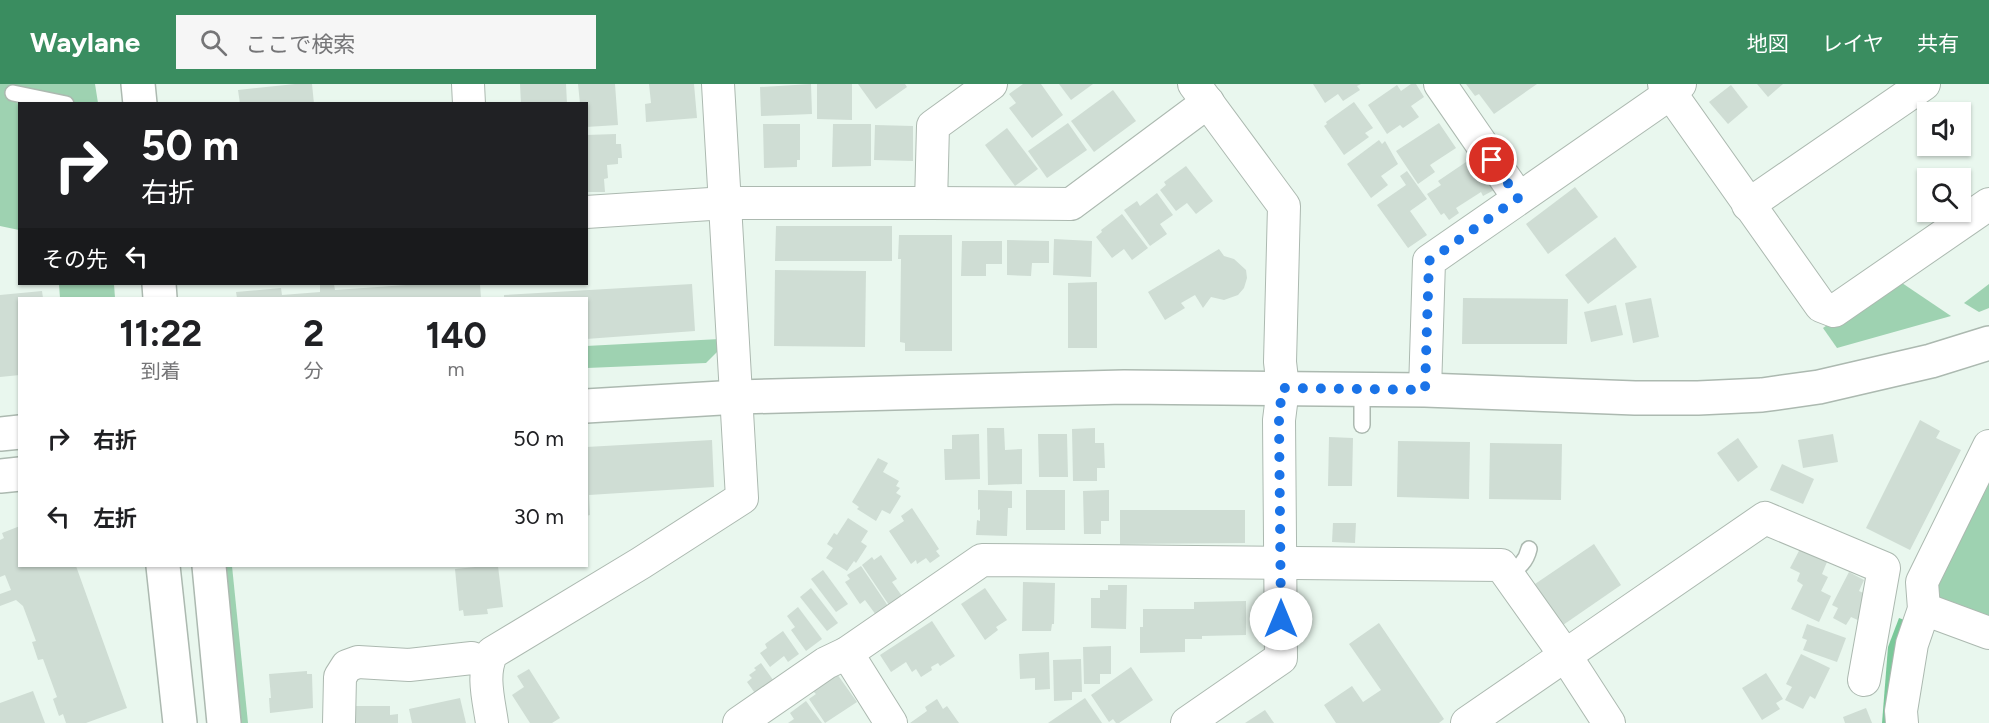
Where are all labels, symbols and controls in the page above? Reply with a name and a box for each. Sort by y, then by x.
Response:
search box [176,15,596,69]
text: Waylane [30,25,140,59]
icon: search [197,26,230,59]
text: ここで検索 [245,31,355,58]
text: 地図 [1747,31,1789,56]
text: レイヤ [1822,31,1884,56]
text: 共有 [1917,31,1959,56]
map controls [1917,102,1971,222]
button: sound [1917,102,1971,156]
text: 50 m [141,120,239,171]
icon: right [42,126,120,204]
pin [1466,134,1517,185]
icon: arrive [1475,143,1508,176]
button: search [1917,168,1971,222]
text: 右折 [141,176,195,209]
icon: left [120,240,153,273]
text: その先 [42,246,108,273]
text: 11:22 [119,312,202,355]
text: 2 [303,312,324,355]
text: 140 [425,314,487,357]
text: m [448,357,465,381]
text: 到着 [141,359,181,383]
text: 分 [304,359,324,383]
icon: right [42,422,75,455]
text: 50 m [513,425,564,452]
text: 右折 [93,427,137,454]
icon: left [42,500,75,533]
text: 30 m [514,503,564,530]
text: 左折 [93,505,137,532]
position arrow [1249,587,1313,651]

